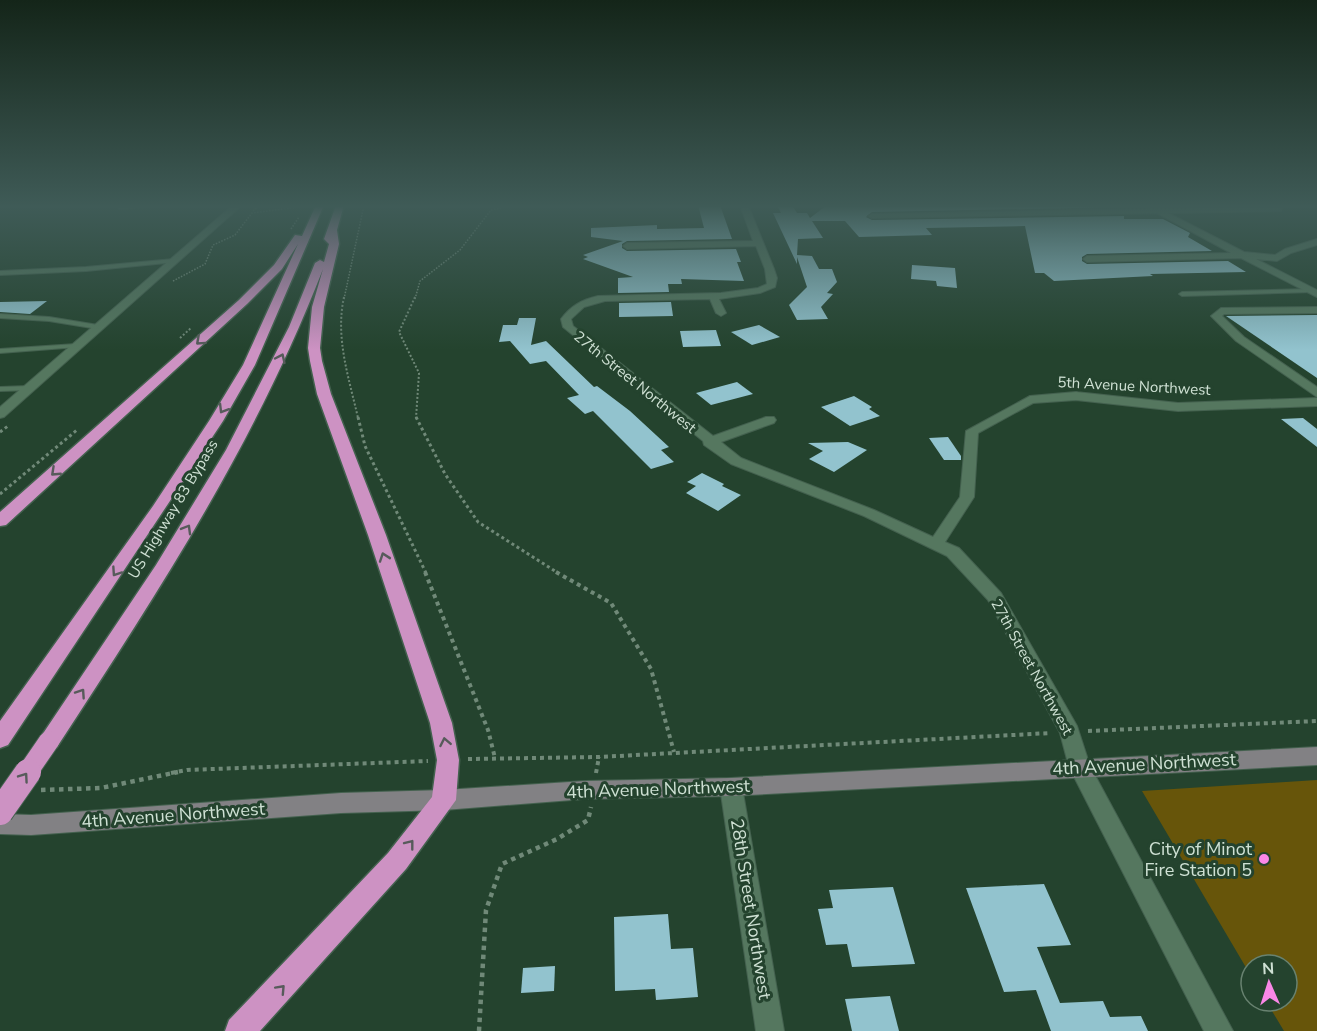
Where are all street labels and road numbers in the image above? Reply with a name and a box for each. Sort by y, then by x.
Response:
street label: 27th Street Northwest [570,326,701,438]
street label: 5th Avenue Northwest [1057,372,1212,400]
street label: US Highway 83 Bypass [124,436,222,582]
street label: 27th Street Northwest [986,596,1078,739]
street label: 4th Avenue Northwest [1052,747,1237,781]
street label: 4th Avenue Northwest [566,774,751,804]
street label: 4th Avenue Northwest [80,797,266,833]
street label: 28th Street Northwest [725,817,777,1002]

